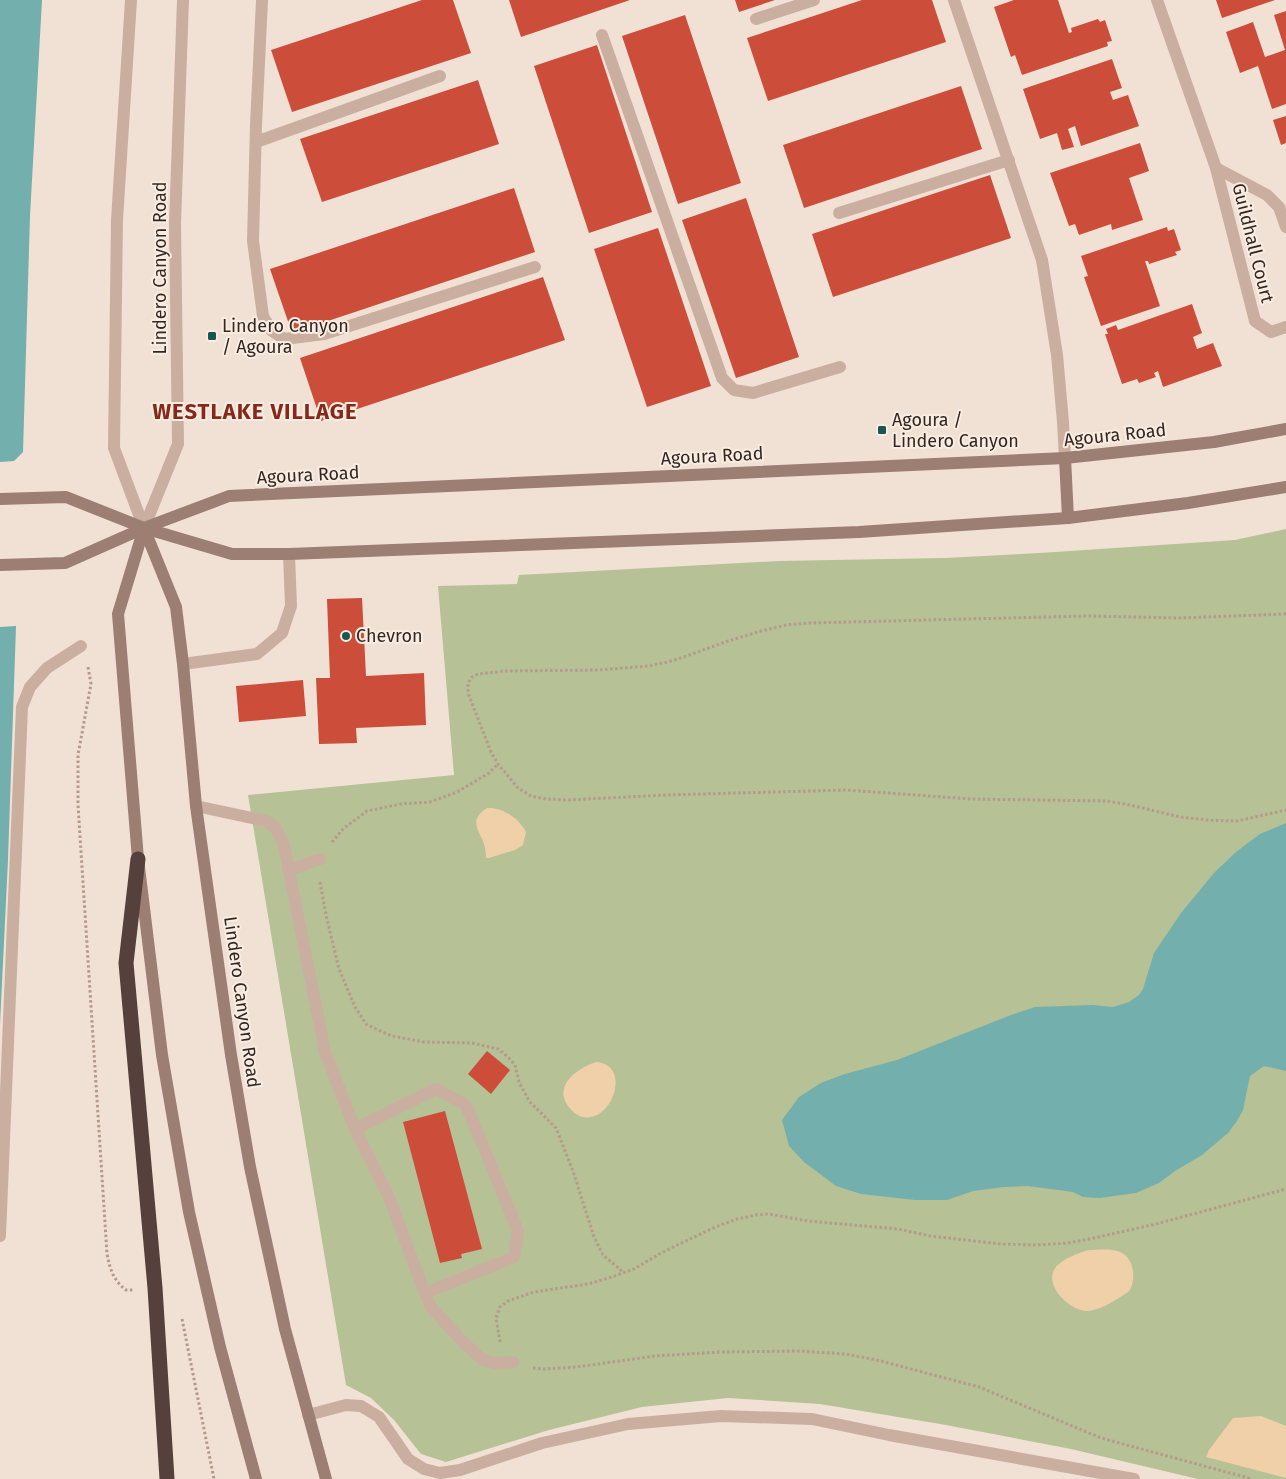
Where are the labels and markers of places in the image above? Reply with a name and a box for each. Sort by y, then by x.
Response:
place label: Lindero Canyon / Agoura [222,315,349,358]
marker: Lindero Canyon / Agoura [206,330,218,342]
place label: Agoura / Lindero Canyon [892,409,1019,452]
marker: Agoura / Lindero Canyon [876,424,888,436]
place label: Chevron [356,625,423,647]
marker: Chevron [340,630,352,642]

